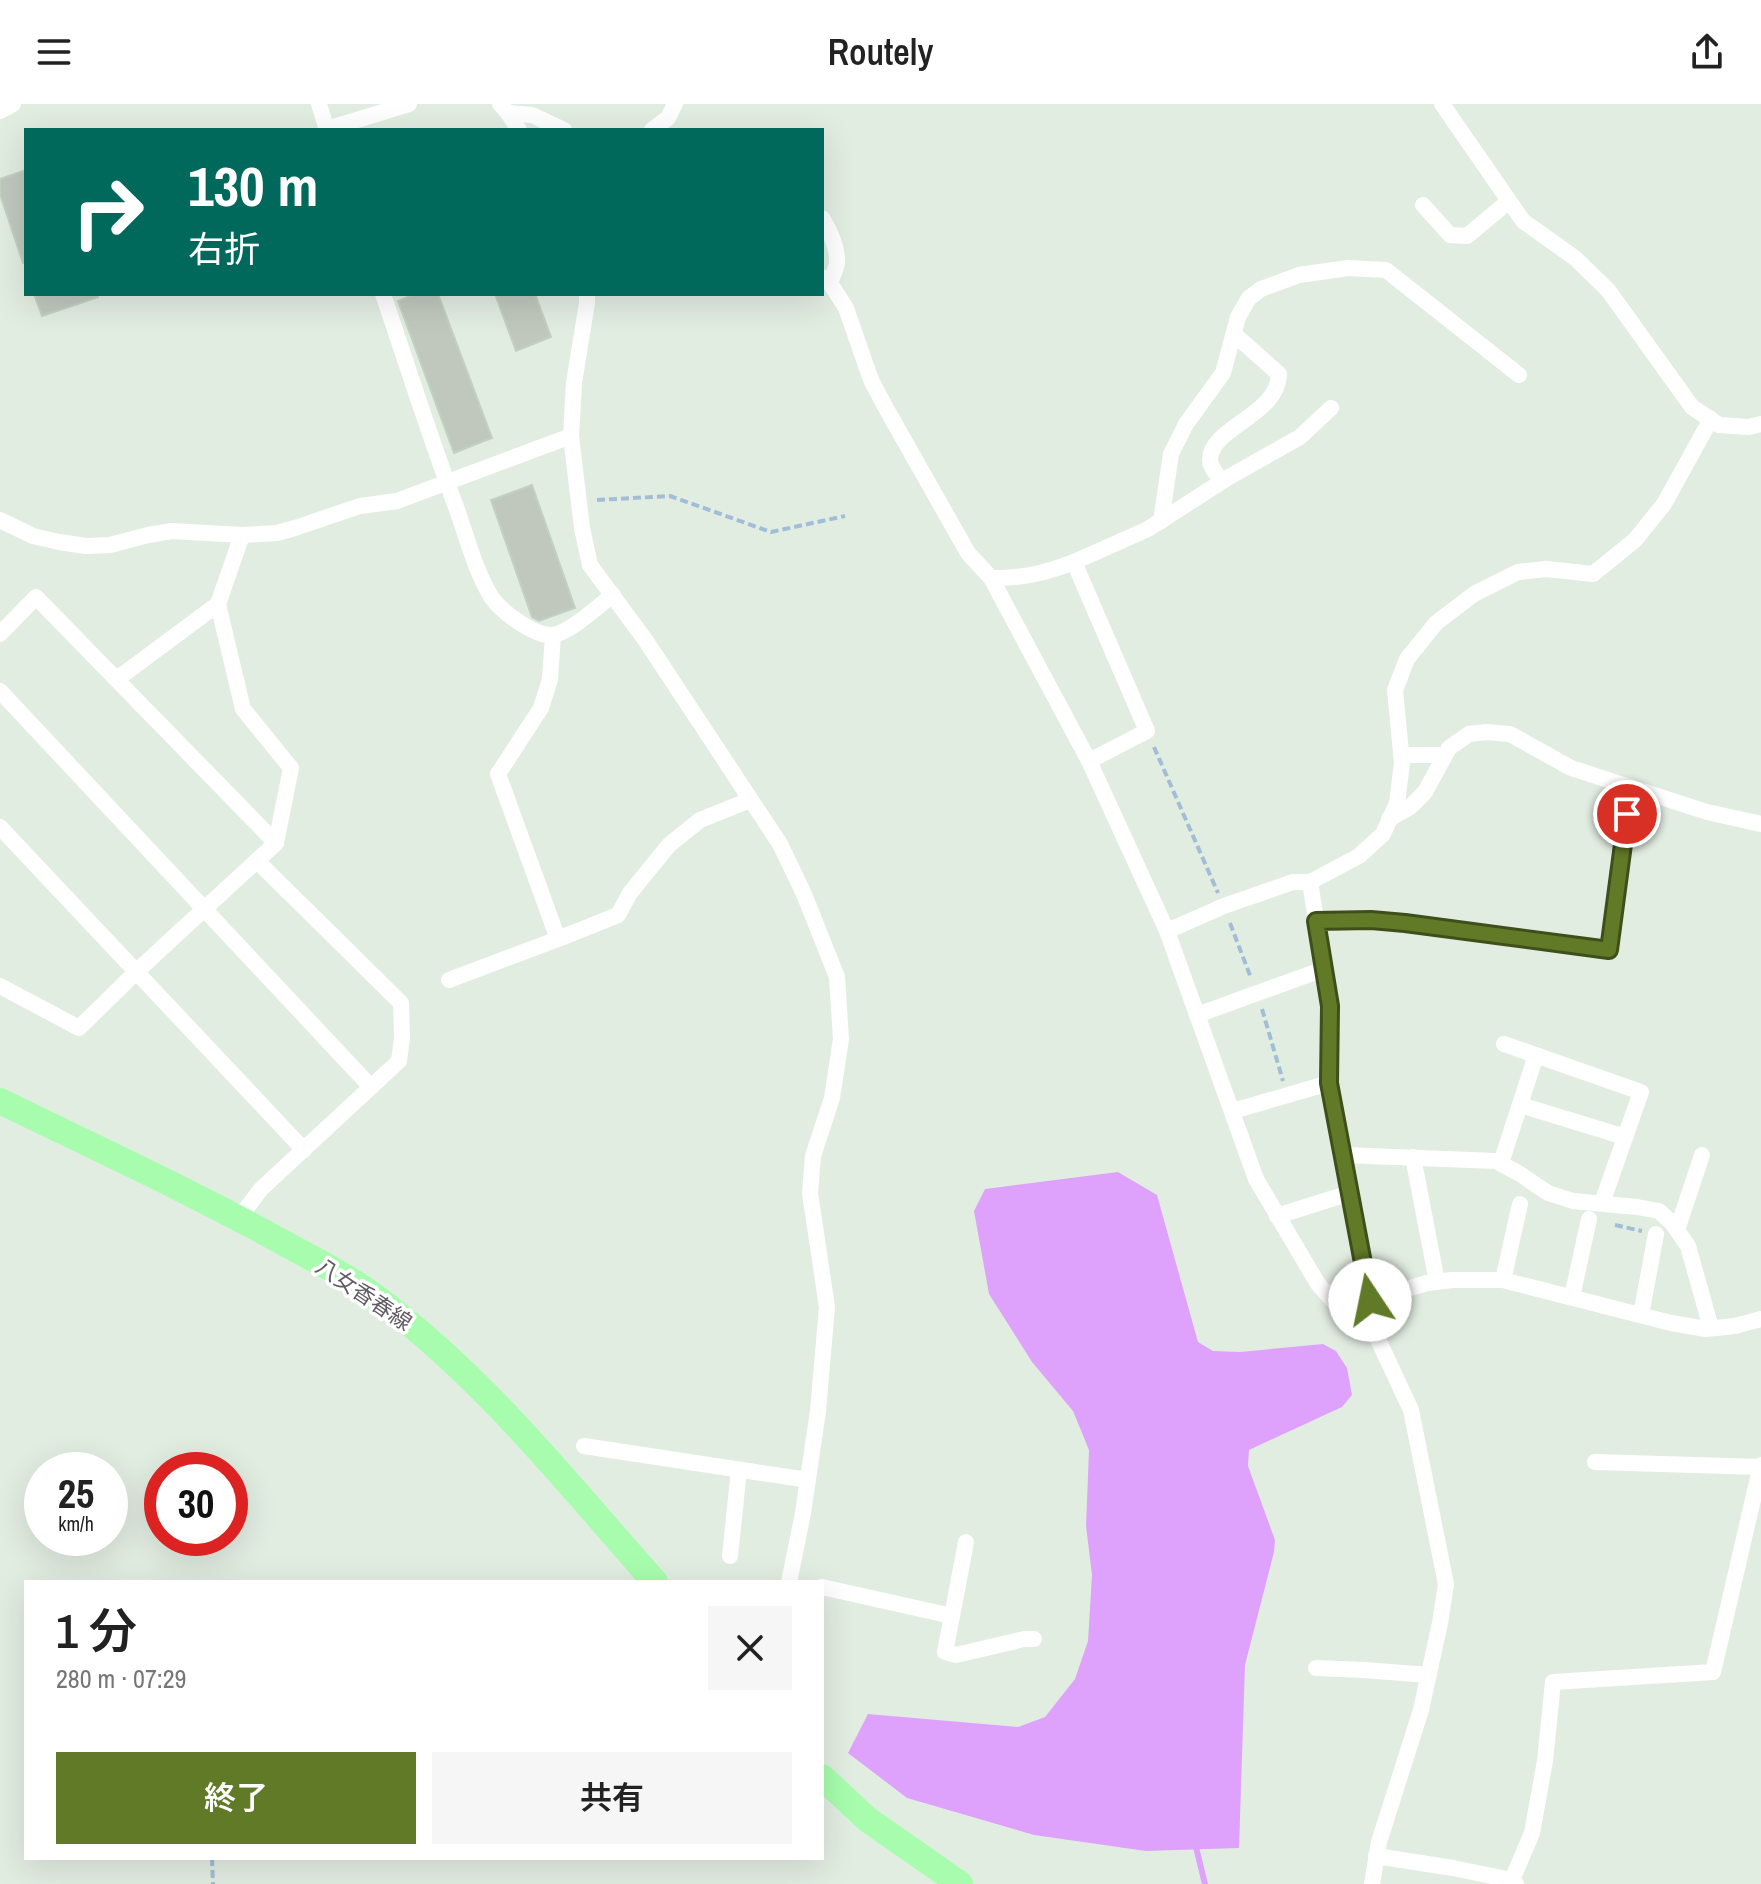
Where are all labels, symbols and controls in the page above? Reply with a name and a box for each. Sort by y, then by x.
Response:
text: Routely [828,28,933,76]
icon: menu [32,30,76,74]
icon: share [1685,30,1729,74]
text: 130 m [188,148,318,223]
icon: right [56,160,160,264]
text: 右折 [188,225,260,273]
pin [1593,780,1661,848]
icon: arrive [1605,792,1649,836]
street label: 八女香春線 [310,1251,418,1337]
position arrow [1328,1258,1412,1342]
speed limit sign: 30 [144,1452,248,1556]
text: 25 [58,1467,94,1520]
text: km/h [58,1510,94,1537]
text: 1 分 [56,1598,137,1663]
button: close [708,1606,792,1690]
text: 280 m · 07:29 [56,1661,186,1696]
button: 終了 [56,1752,416,1844]
button: 共有 [432,1752,792,1844]

